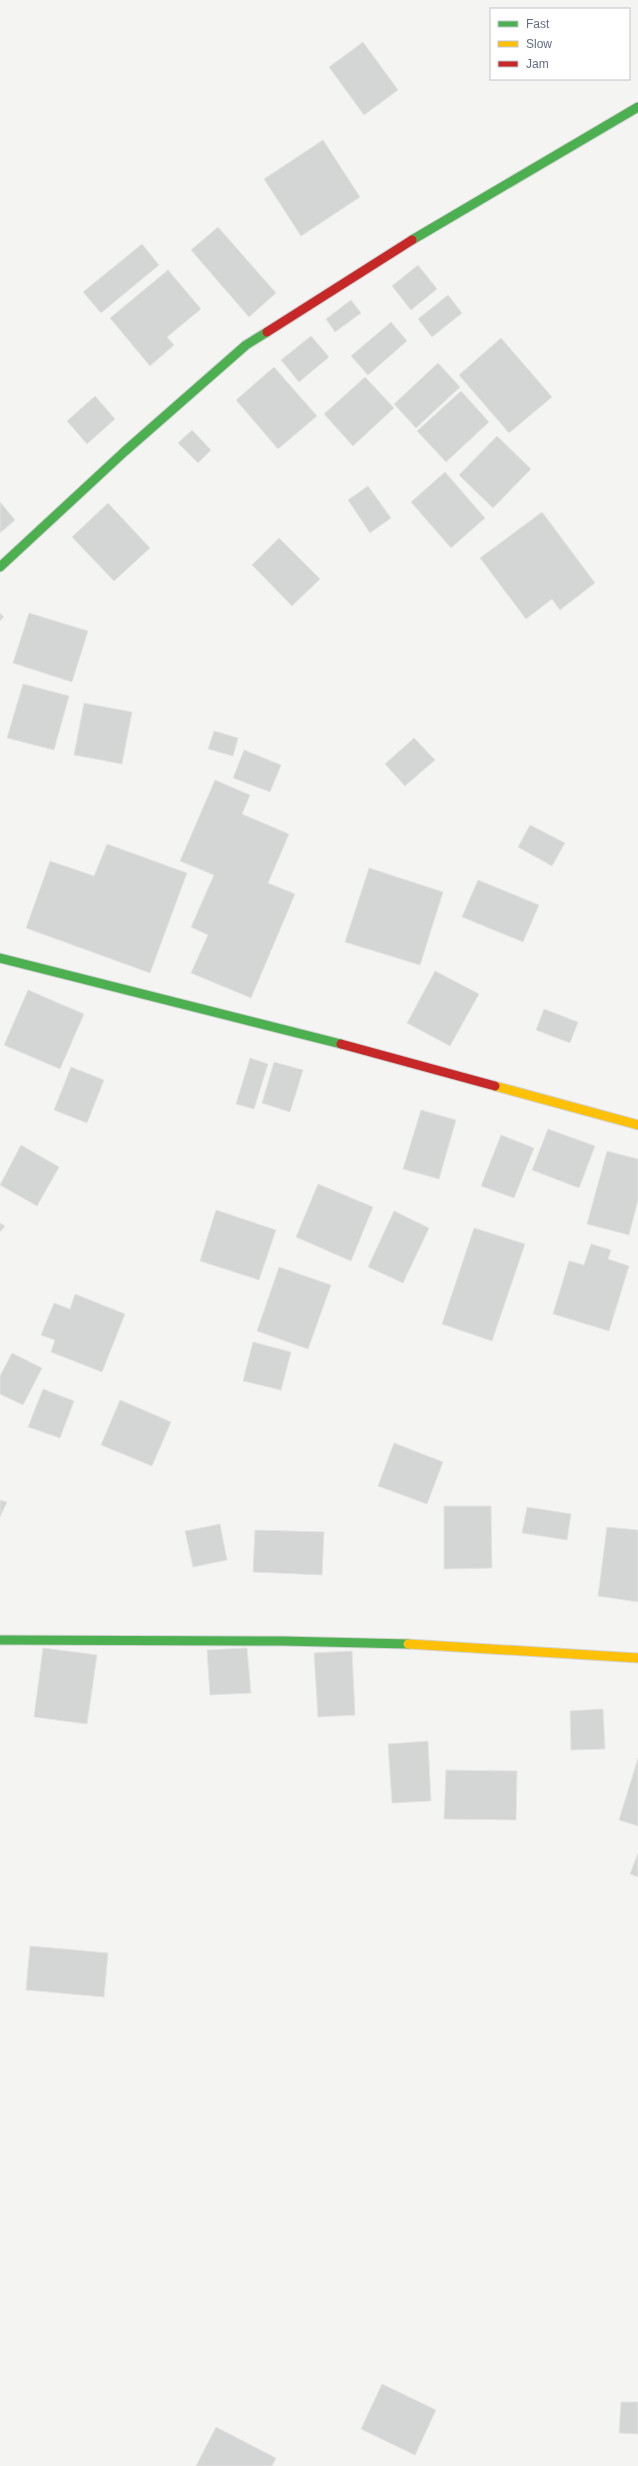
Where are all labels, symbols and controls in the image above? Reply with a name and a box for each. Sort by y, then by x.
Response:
legend [490,8,630,80]
text: Fast [526,17,550,31]
text: Slow [526,37,552,51]
text: Jam [526,57,549,71]

